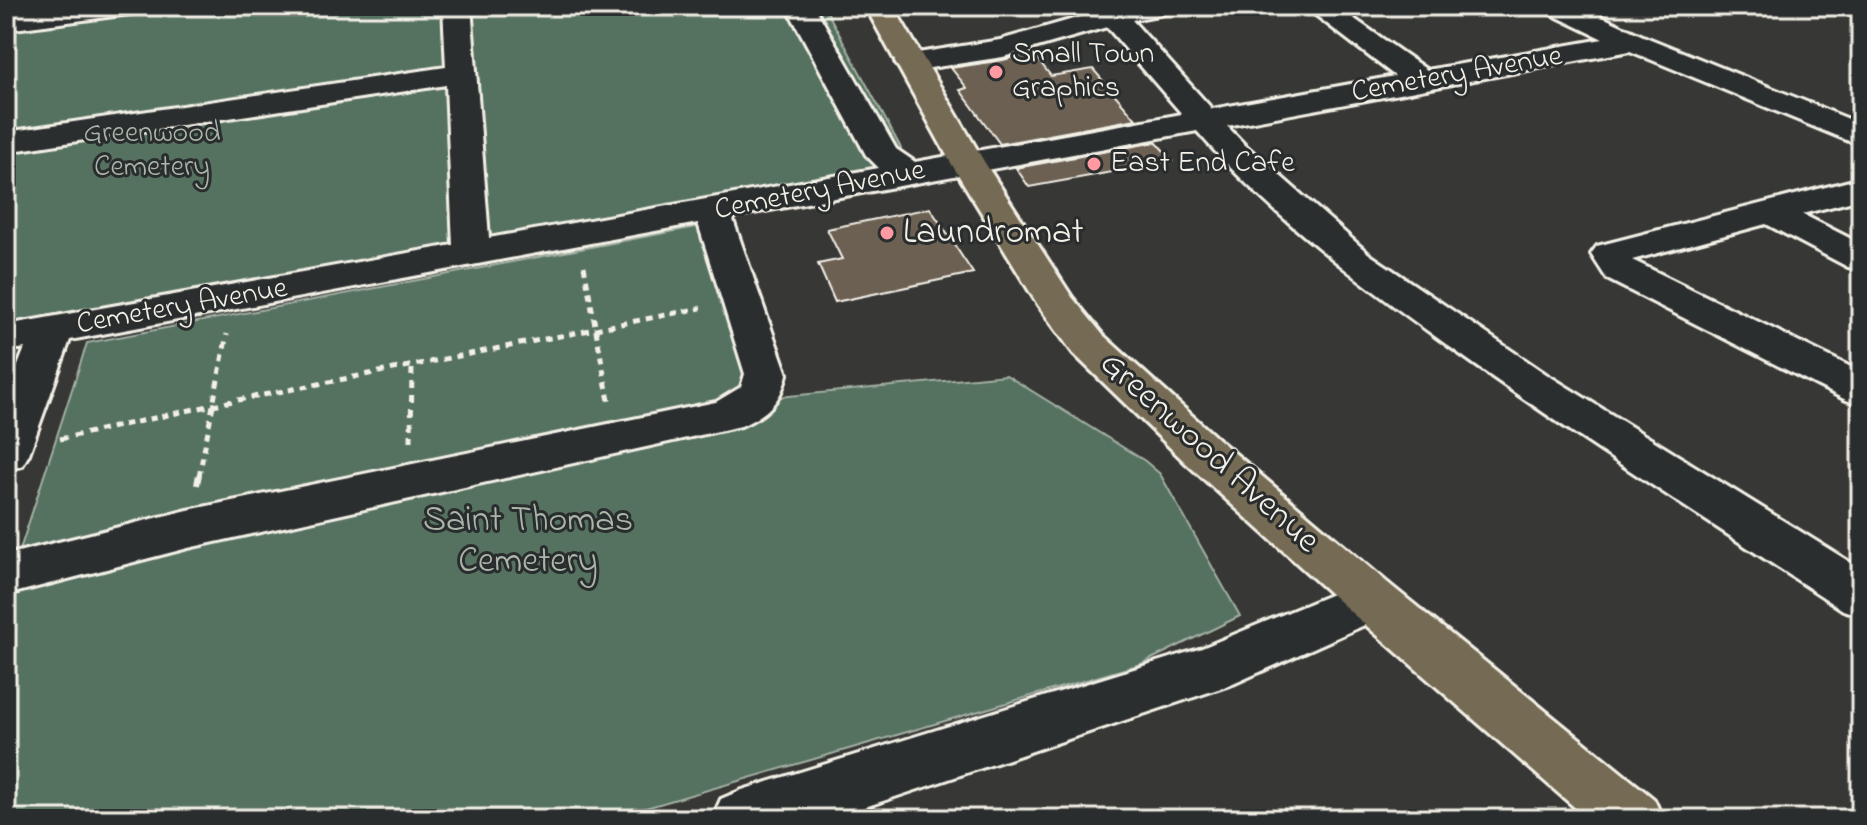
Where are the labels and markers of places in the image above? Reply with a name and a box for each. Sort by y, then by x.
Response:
place label: Small Town Graphics [1012,33,1154,111]
marker: Small Town Graphics [987,63,1005,81]
place label: East End Cafe [1110,142,1295,186]
marker: East End Cafe [1085,155,1103,173]
place label: Laundromat [903,207,1084,260]
marker: Laundromat [878,224,896,242]

